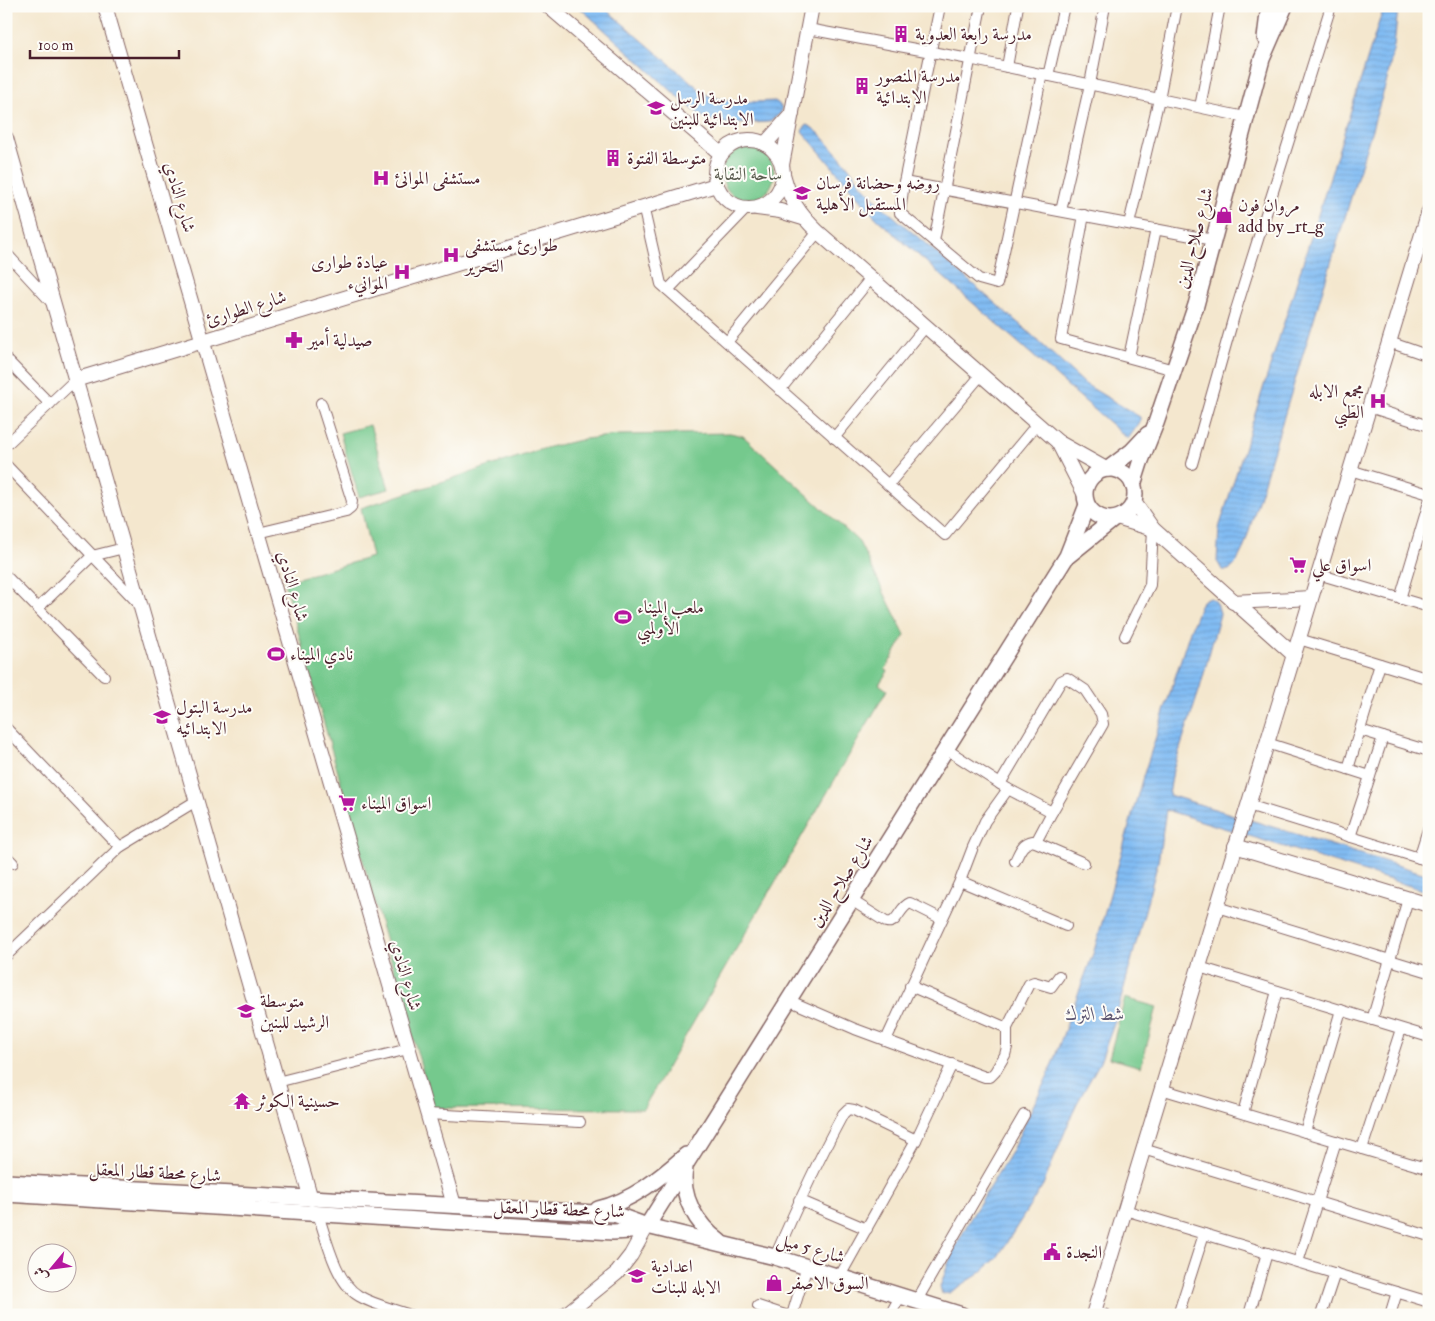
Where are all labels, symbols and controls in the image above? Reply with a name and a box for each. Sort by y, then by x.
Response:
place label: مدرسة رابعة العدوية [915,23,1032,46]
building icon: مدرسة رابعة العدوية [891,24,911,44]
scale bar [30,28,179,60]
text: 100 m [38,36,74,55]
place label: مدرسة المنصور الابتدائية [874,65,961,109]
building icon: مدرسة المنصور الابتدائية [852,76,872,96]
place label: مدرسة الرسل الابتدائية للبنين [670,87,754,131]
school or university icon: مدرسة الرسل الابتدائية للبنين [646,98,666,118]
place label: متوسطة الفتوة [627,147,706,170]
building icon: متوسطة الفتوة [603,148,623,168]
street label: شارع النادي [156,159,201,236]
park label: ساحة النقابة [714,163,782,186]
place label: مستشفى الموانئ [395,167,481,191]
hospital icon: مستشفى الموانئ [371,168,391,188]
place label: روضه وحضانة فرسان المستقبل الأهلية [816,172,940,217]
school or university icon: روضه وحضانة فرسان المستقبل الأهلية [792,183,812,203]
street label: شارع صلاح الدين [1170,185,1223,292]
place label: مروان فون add by _rt_g [1238,194,1325,238]
shop icon: مروان فون add by _rt_g [1214,205,1234,225]
place label: طوارئ مستشفى التحرير [463,234,558,278]
hospital icon: طوارئ مستشفى التحرير [441,245,461,265]
place label: عيادة طوارى الموانيء [311,251,388,298]
hospital icon: عيادة طوارى الموانيء [392,262,412,282]
street label: شارع الطوارئ [203,285,290,334]
place label: صيدلية أمير [306,327,373,352]
pharmacy icon: صيدلية أمير [284,330,304,350]
place label: مجمع الابله الطبي [1309,380,1364,429]
hospital icon: مجمع الابله الطبي [1368,391,1388,411]
street label: شارع النادي [269,548,314,625]
place label: اسواق علي [1312,554,1371,582]
supermarket icon: اسواق علي [1288,555,1308,575]
place label: ملعب الميناء الأولمبي [637,596,704,645]
sports icon: ملعب الميناء الأولمبي [613,607,633,627]
place label: نادي الميناء [290,643,353,669]
sports icon: نادي الميناء [266,644,286,664]
place label: مدرسة البتول الابتدائيه [176,696,252,740]
school or university icon: مدرسة البتول الابتدائيه [152,707,172,727]
place label: اسواق الميناء [361,792,432,815]
supermarket icon: اسواق الميناء [337,793,357,813]
street label: شارع صلاح الدين [804,831,882,933]
street label: شارع النادي [382,937,427,1014]
place label: متوسطة الرشيد للبنين [260,990,329,1034]
school or university icon: متوسطة الرشيد للبنين [236,1001,256,1021]
water label: شط الترك [1065,1002,1125,1026]
place label: حسينية الكوثر [254,1090,340,1113]
temple icon: حسينية الكوثر [232,1091,252,1111]
street label: شارع محطة قطار المعقل [88,1158,222,1190]
street label: شارع محطة قطار المعقل [492,1196,625,1226]
street label: شارع 5 ميل [773,1228,848,1272]
place label: النجدة [1066,1241,1102,1264]
public building icon: النجدة [1042,1242,1062,1262]
north arrow [28,1244,78,1294]
place label: اعدادية الابله للبنات [651,1255,721,1299]
text: ش [30,1264,52,1284]
school or university icon: اعدادية الابله للبنات [627,1266,647,1286]
place label: السوق الاصفر [786,1272,869,1295]
shop icon: السوق الاصفر [764,1273,784,1293]

